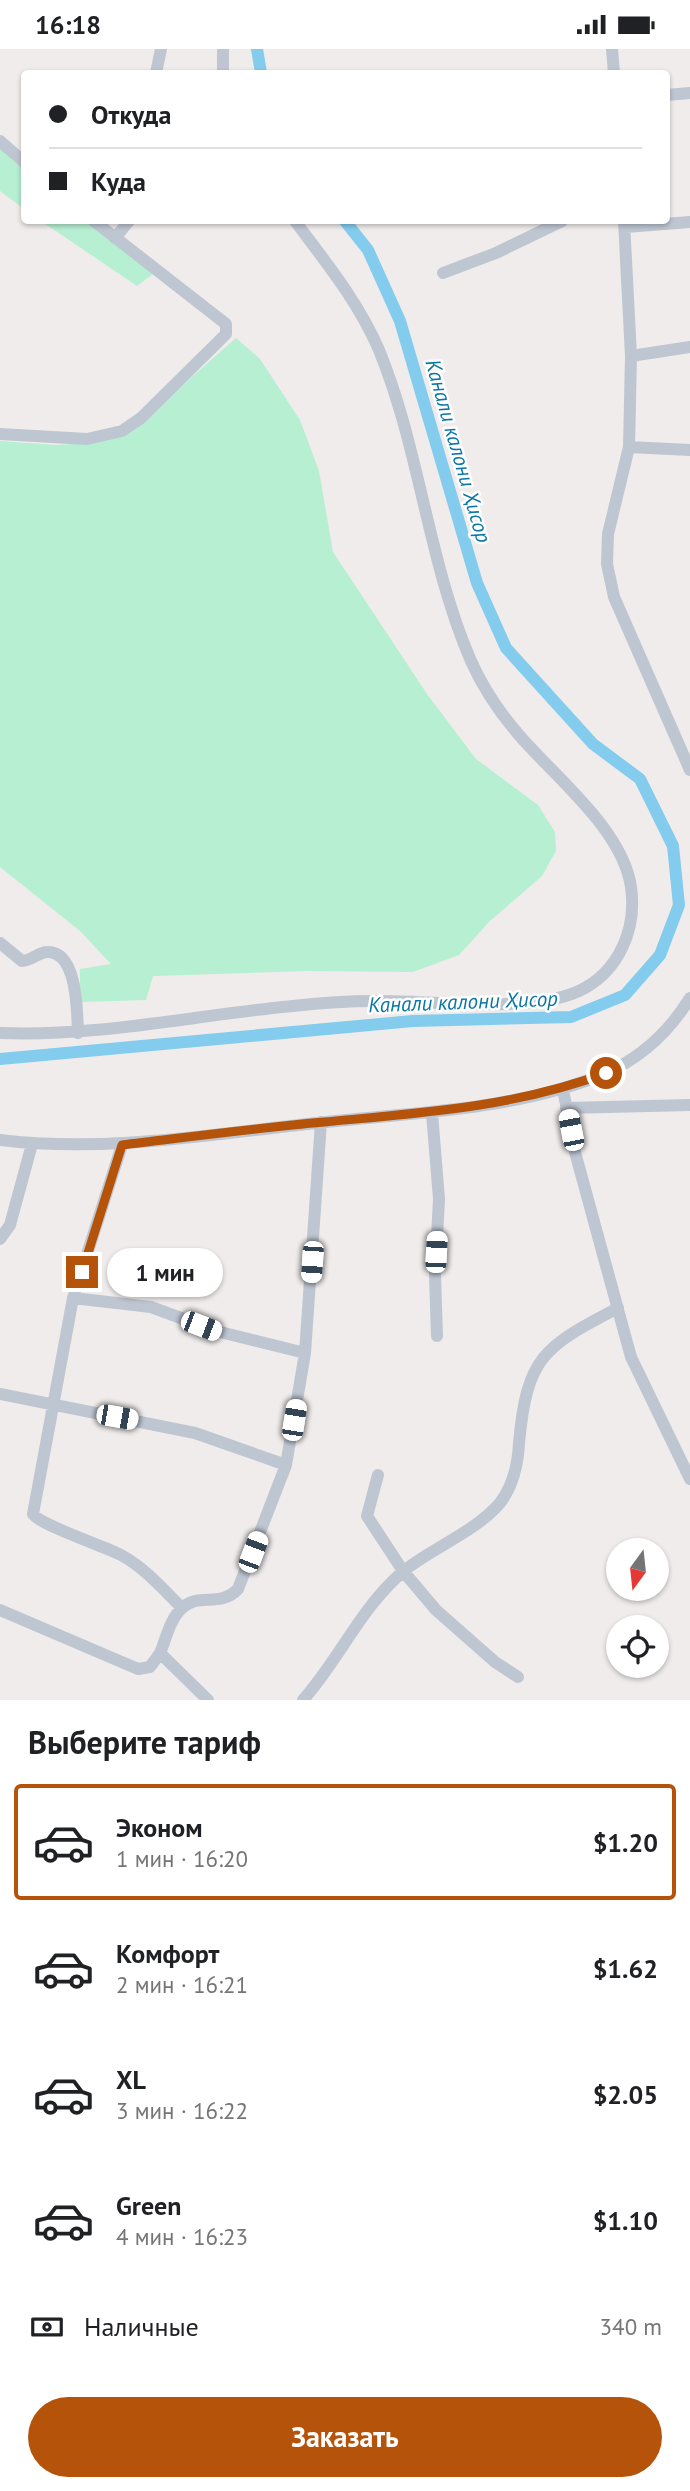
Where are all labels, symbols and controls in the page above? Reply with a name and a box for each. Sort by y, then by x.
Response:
text: 16:18 [35,8,101,41]
text: Откуда [91,98,171,131]
text: Куда [91,165,146,198]
water label: Канали калони Ҳисор [419,356,498,546]
water label: Канали калони Ҳисор [368,985,559,1018]
route start [590,1057,622,1089]
car [557,1107,586,1153]
car [425,1230,448,1274]
car [301,1240,324,1284]
callout: 1 мин [106,1247,222,1297]
route end [66,1256,98,1288]
text: 1 мин [135,1258,195,1287]
car [178,1309,225,1343]
car [281,1398,308,1442]
car [95,1403,140,1431]
car [236,1529,271,1575]
north arrow [606,1538,668,1601]
map controls [606,1538,669,1678]
button: locate [606,1615,669,1678]
text: Выберите тариф [28,1721,261,1763]
icon: car [32,1811,95,1874]
text: Эконом [116,1811,203,1844]
text: $1.20 [593,1826,658,1859]
text: 1 мин · 16:20 [116,1844,248,1873]
icon: car [32,1937,95,2000]
text: Комфорт [116,1937,219,1970]
text: $1.62 [593,1952,658,1985]
text: 2 мин · 16:21 [116,1970,248,1999]
icon: car [32,2063,95,2126]
text: XL [116,2063,146,2096]
text: $2.05 [593,2078,658,2111]
text: 3 мин · 16:22 [116,2096,248,2125]
icon: car [32,2189,95,2252]
text: Green [116,2189,181,2222]
text: $1.10 [593,2204,658,2237]
text: 4 мин · 16:23 [116,2222,248,2251]
icon: cash [28,2308,66,2346]
text: Наличные [84,2310,199,2343]
text: 340 m [600,2312,662,2341]
button: Заказать [28,2397,662,2477]

